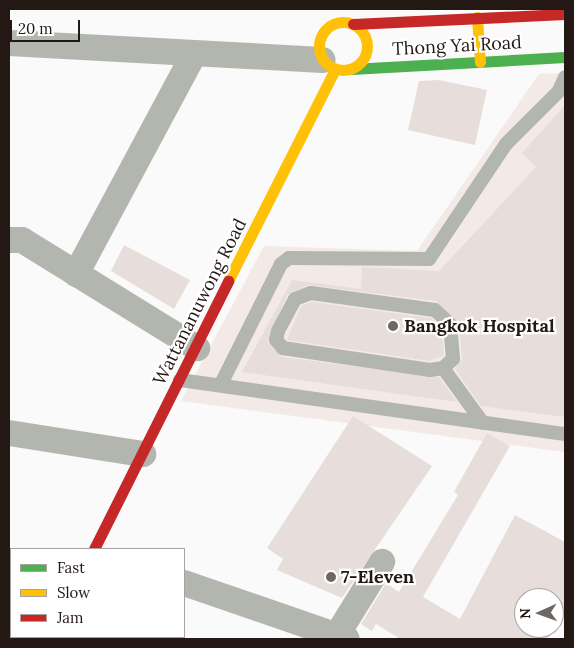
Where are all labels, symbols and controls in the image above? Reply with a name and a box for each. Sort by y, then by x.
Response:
scale bar [12,10,82,42]
text: 20 m [18,19,53,38]
street label: Thong Yai Road [392,32,522,60]
street label: Wattananuwong Road [149,215,251,389]
place label: Bangkok Hospital [404,315,555,337]
marker: Bangkok Hospital [386,319,400,333]
legend [10,548,185,638]
text: Fast [57,558,85,577]
place label: 7-Eleven [341,566,414,588]
marker: 7-Eleven [325,571,337,583]
text: Slow [57,583,90,602]
north arrow [514,588,564,638]
text: Jam [57,608,84,627]
text: N [516,608,534,619]

